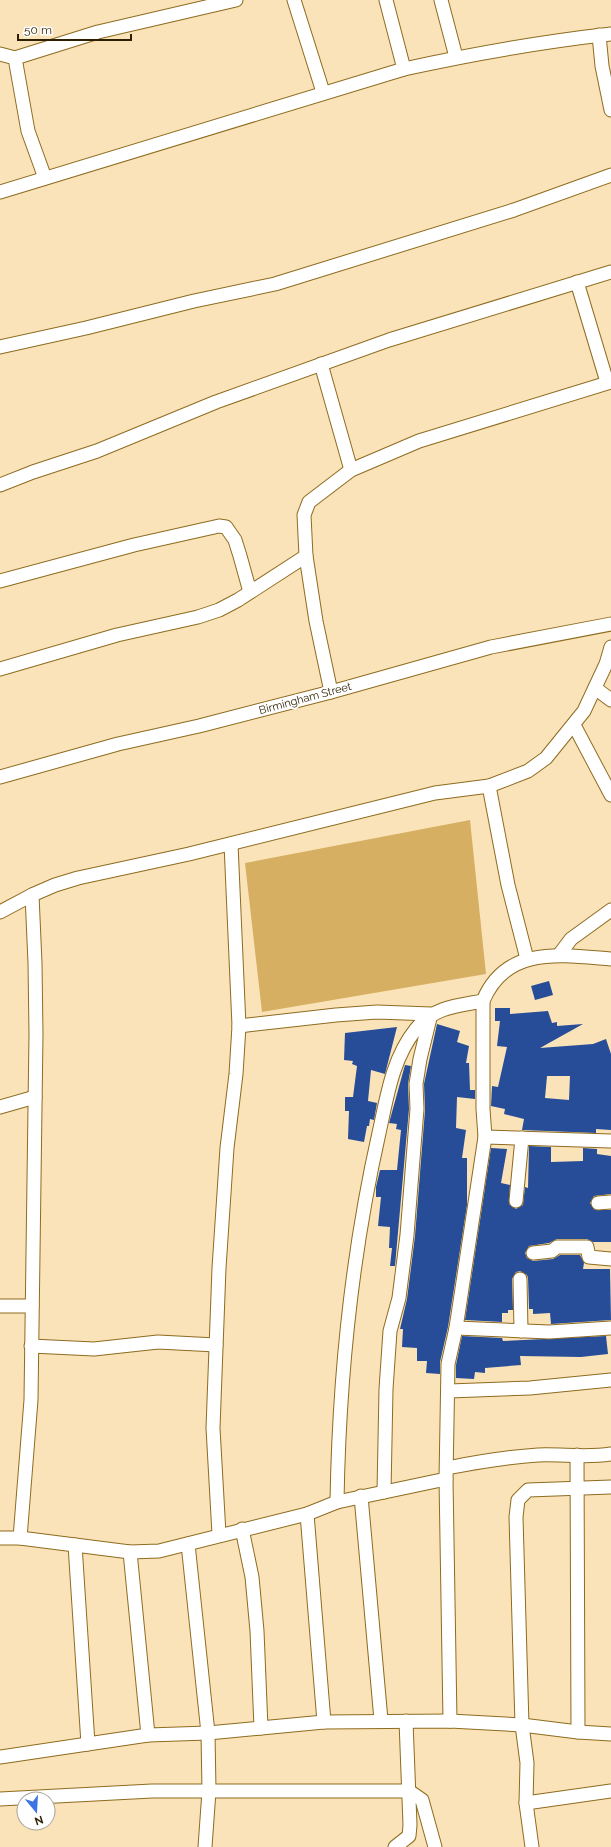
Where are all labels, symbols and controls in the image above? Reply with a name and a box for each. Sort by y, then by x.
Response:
scale bar [18,16,131,42]
text: 50 m [24,23,52,37]
street label: Birmingham Street [258,680,353,717]
north arrow [16,1791,56,1831]
text: N [33,1813,45,1828]

